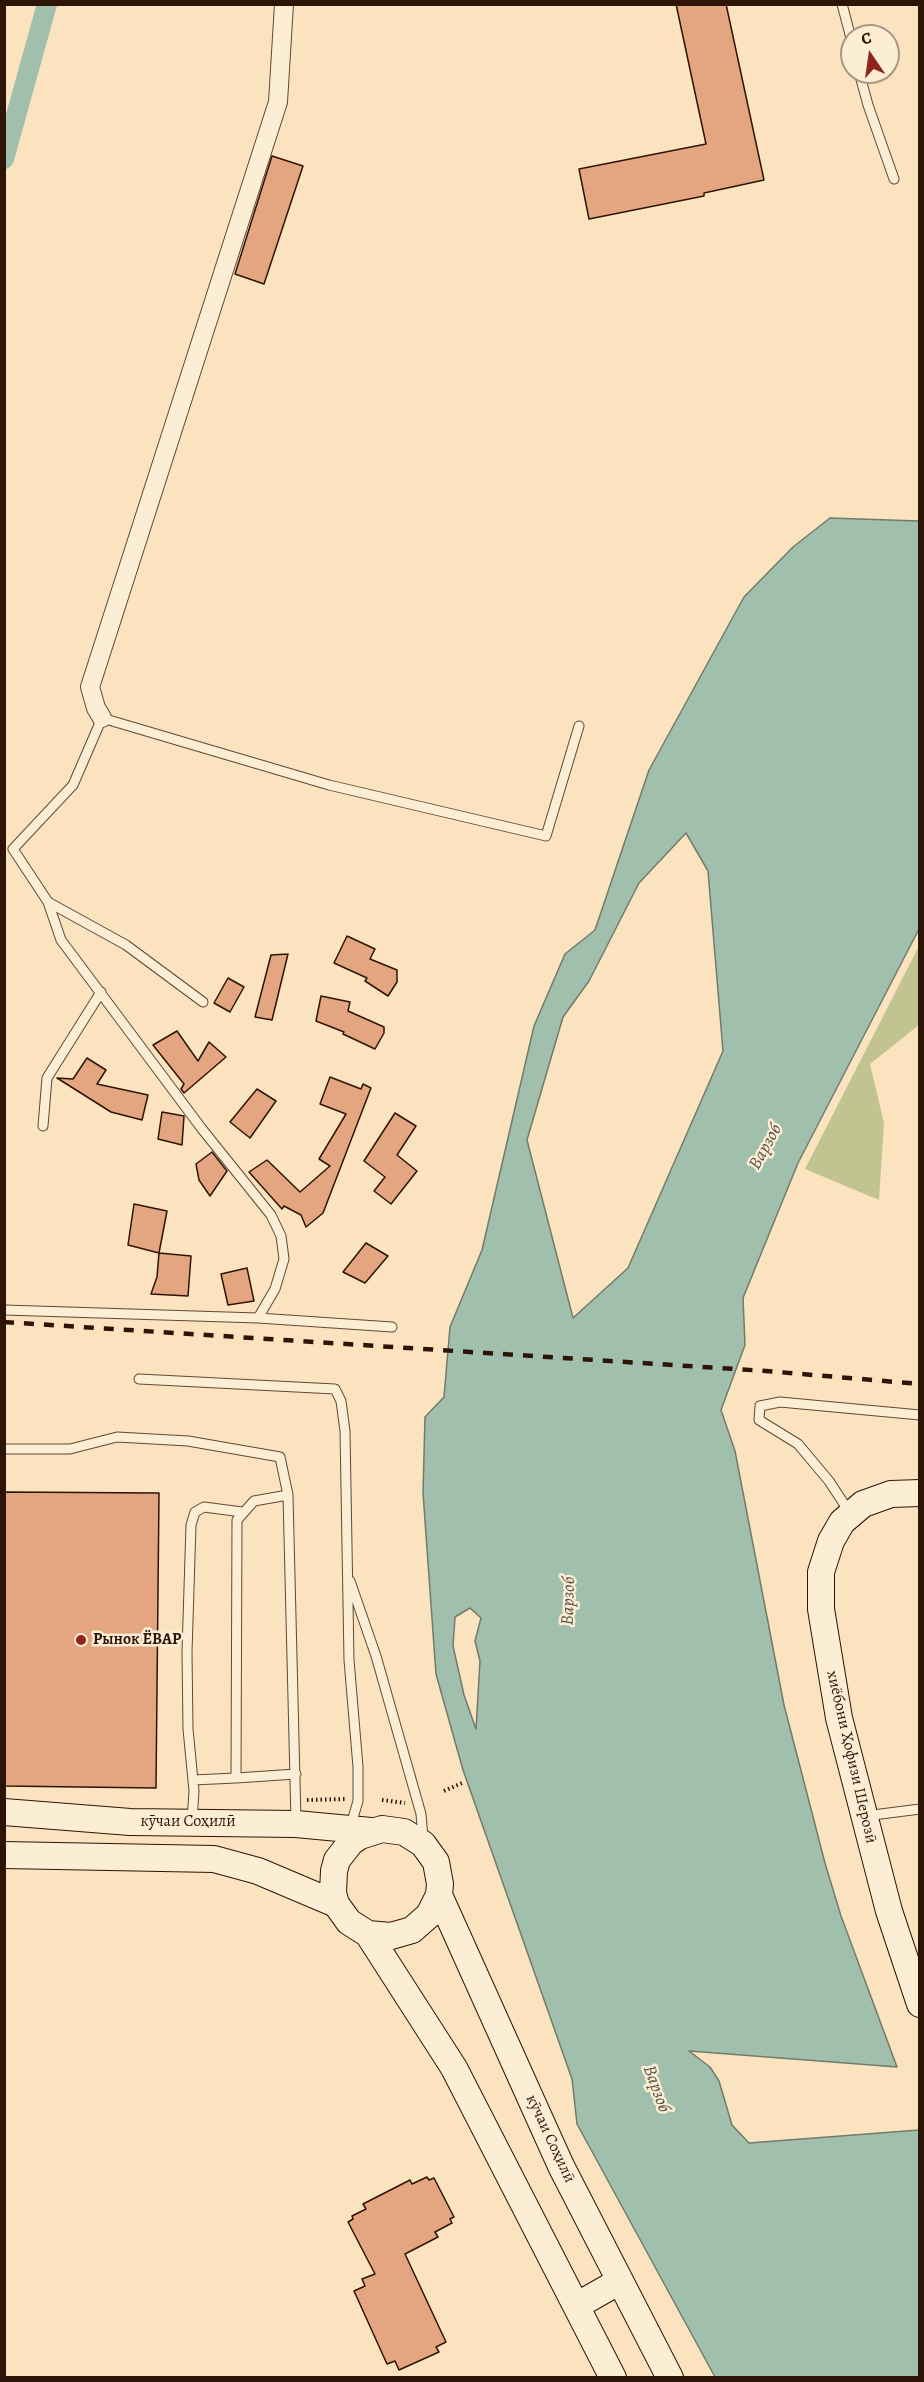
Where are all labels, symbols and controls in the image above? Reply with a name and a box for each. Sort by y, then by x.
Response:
north arrow [840,24,900,84]
text: С [859,27,874,50]
water label: Варзоб [745,1120,787,1174]
water label: Варзоб [557,1576,581,1626]
place label: Рынок ЁВАР [93,1630,181,1650]
marker: Рынок ЁВАР [74,1633,88,1647]
street label: хиёбони Ҳофизи Шерозӣ [822,1669,880,1845]
street label: кӯчаи Соҳилӣ [140,1812,236,1832]
water label: Варзоб [638,2062,674,2116]
street label: кӯчаи Соҳилӣ [521,2092,579,2186]

